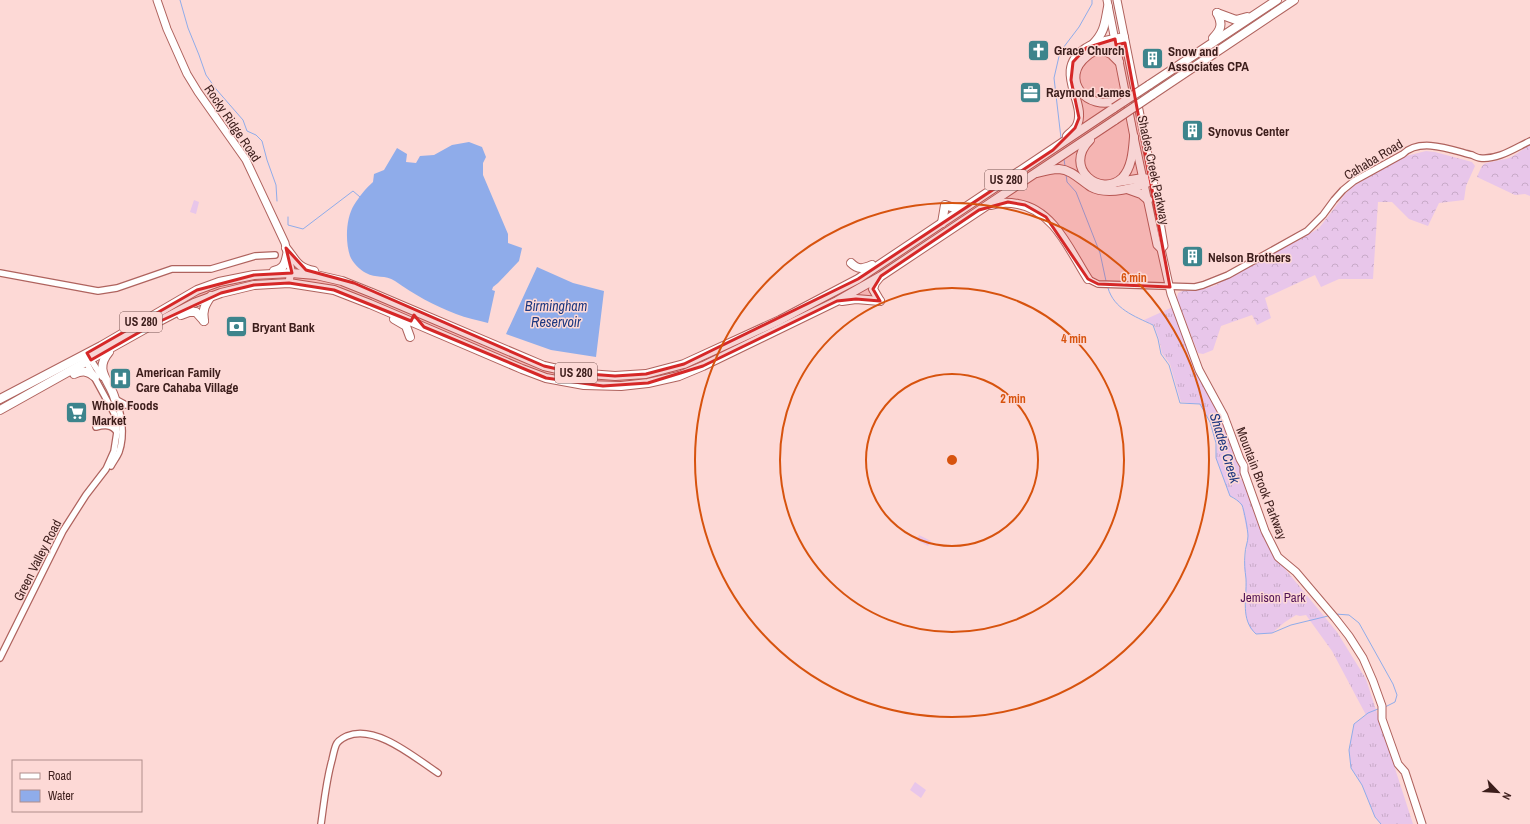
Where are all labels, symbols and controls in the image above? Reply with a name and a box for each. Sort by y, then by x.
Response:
church icon: Grace Church [1026,37,1052,63]
place label: Grace Church [1054,42,1125,59]
place label: Snow and Associates CPA [1168,43,1249,75]
building icon: Snow and Associates CPA [1139,45,1165,71]
office icon: Raymond James [1018,79,1044,105]
street label: Rocky Ridge Road [201,81,265,165]
place label: Raymond James [1046,84,1131,101]
street label: Shades Creek Parkway [1134,114,1174,227]
building icon: Synovus Center [1180,118,1206,144]
place label: Synovus Center [1208,123,1290,140]
street label: Cahaba Road [1341,135,1406,184]
road number: US 280 [985,170,1027,190]
building icon: Nelson Brothers [1180,244,1206,270]
place label: Nelson Brothers [1208,249,1291,266]
text: 6 min [1121,270,1147,286]
water label: Birmingham Reservoir [525,297,587,331]
road number: US 280 [120,312,162,332]
bank icon: Bryant Bank [223,314,249,340]
place label: Bryant Bank [252,319,315,336]
text: 4 min [1061,331,1087,347]
road number: US 280 [555,363,597,383]
place label: American Family Care Cahaba Village [136,364,238,396]
hospital icon: American Family Care Cahaba Village [107,366,133,392]
text: 2 min [1000,391,1026,407]
place label: Whole Foods Market [92,397,158,429]
supermarket icon: Whole Foods Market [64,399,90,425]
water label: Shades Creek [1206,411,1245,487]
street label: Mountain Brook Parkway [1232,425,1291,542]
centre of rings [945,453,959,467]
street label: Green Valley Road [10,517,65,604]
park label: Jemison Park [1240,589,1306,606]
legend [12,760,142,812]
text: Road [48,768,72,784]
north arrow [1478,772,1518,812]
text: Water [48,788,75,804]
text: N [1499,790,1515,802]

